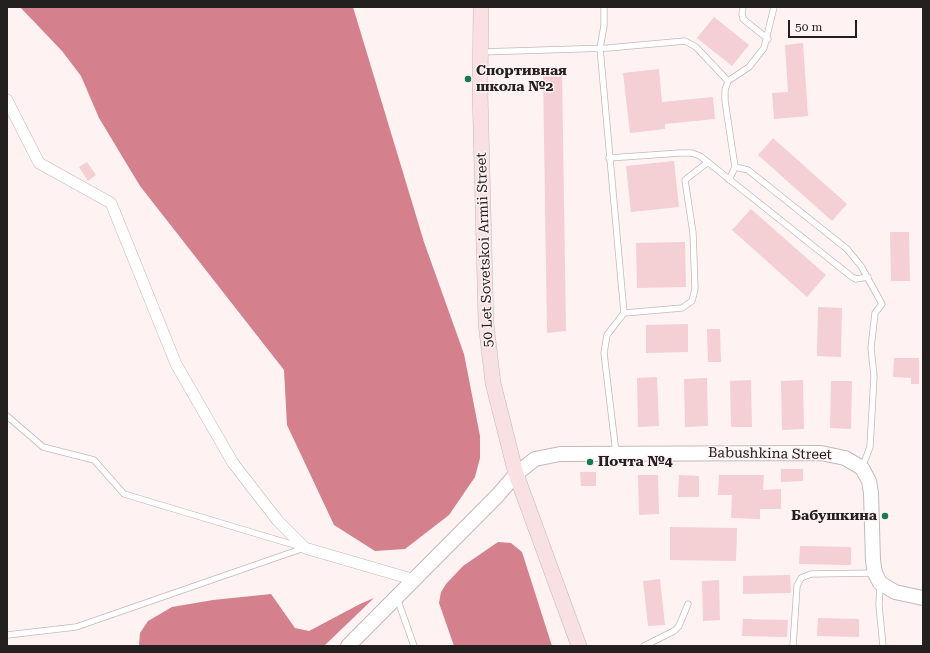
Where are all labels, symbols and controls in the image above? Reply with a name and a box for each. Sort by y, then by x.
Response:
scale bar [790,12,859,38]
text: 50 m [795,20,822,34]
place label: Спортивная школа №2 [476,63,567,96]
marker: Спортивная школа №2 [463,74,473,84]
street label: 50 Let Sovetskoi Armii Street [473,152,497,348]
street label: Babushkina Street [708,445,832,463]
place label: Почта №4 [598,454,673,470]
marker: Почта №4 [585,457,595,467]
place label: Бабушкина [791,508,877,524]
marker: Бабушкина [880,511,890,521]

